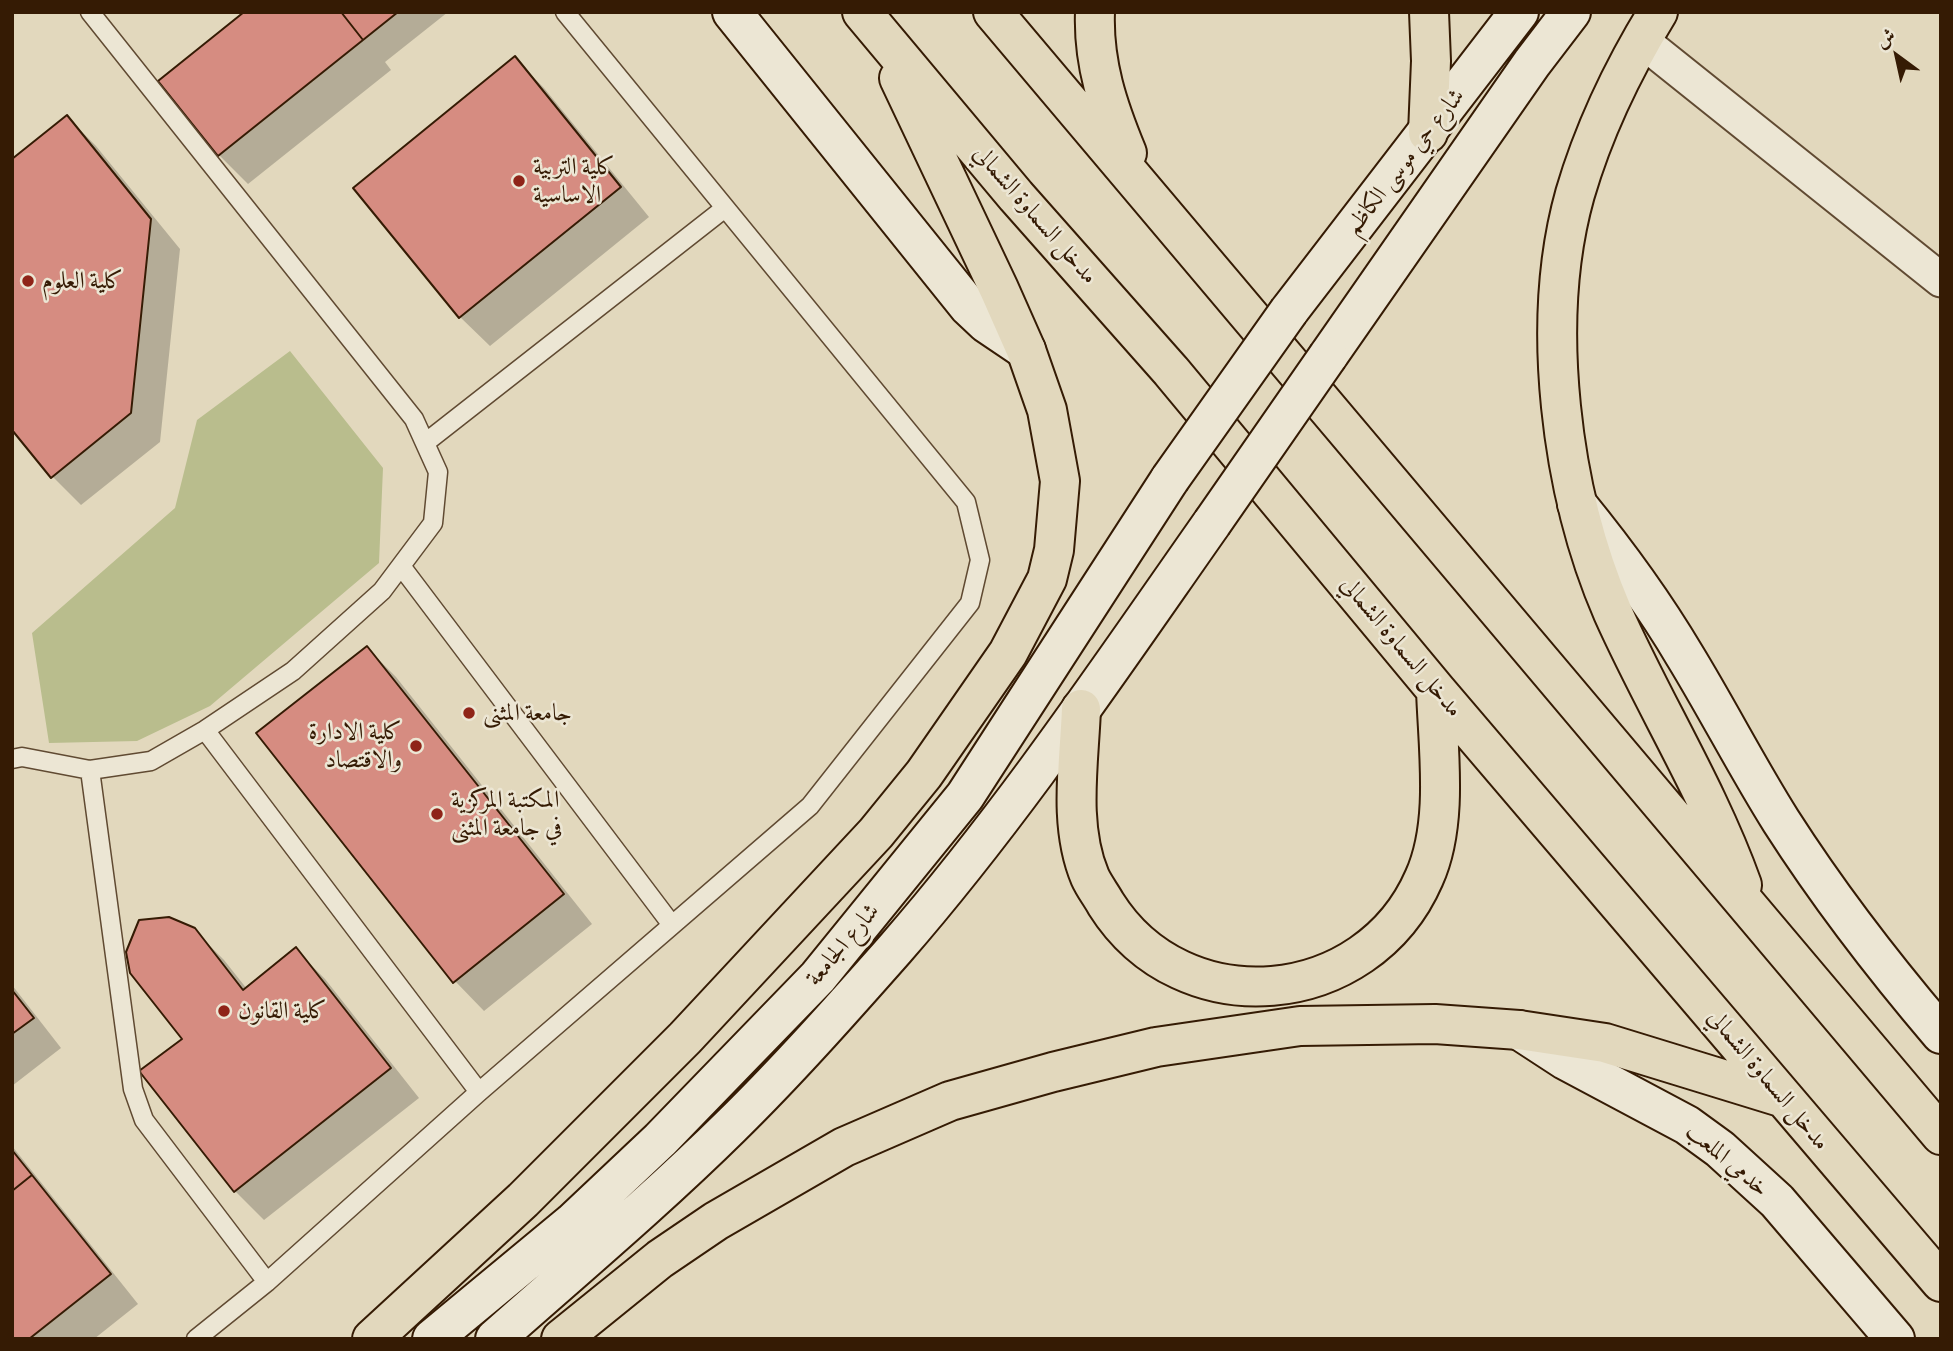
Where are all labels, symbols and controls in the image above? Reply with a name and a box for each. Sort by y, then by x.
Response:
north arrow [1862,21,1932,91]
text: ش [1871,22,1900,54]
street label: شارع حي موسى الكاظم [1339,83,1471,241]
street label: مدخل السماوة الشمالي [967,139,1103,291]
place label: كلية التربية الاساسية [533,153,615,209]
marker: كلية التربية الاساسية [511,173,527,189]
place label: كلية العلوم [42,267,123,295]
marker: كلية العلوم [20,273,36,289]
street label: مدخل السماوة الشمالي [1334,571,1468,723]
place label: جامعة المثنى [483,699,572,727]
marker: جامعة المثنى [461,705,477,721]
place label: كلية الادارة والاقتصاد [309,718,402,774]
marker: كلية الادارة والاقتصاد [408,738,424,754]
place label: المكتبة المركزية في جامعة المثنى [451,786,562,842]
marker: المكتبة المركزية في جامعة المثنى [429,806,445,822]
street label: شارع الجامعة [800,898,886,992]
place label: كلية القانون [238,997,327,1025]
marker: كلية القانون [216,1003,232,1019]
street label: مدخل السماوة الشمالي [1701,1004,1835,1156]
street label: خدمي الملعب [1680,1117,1774,1203]

